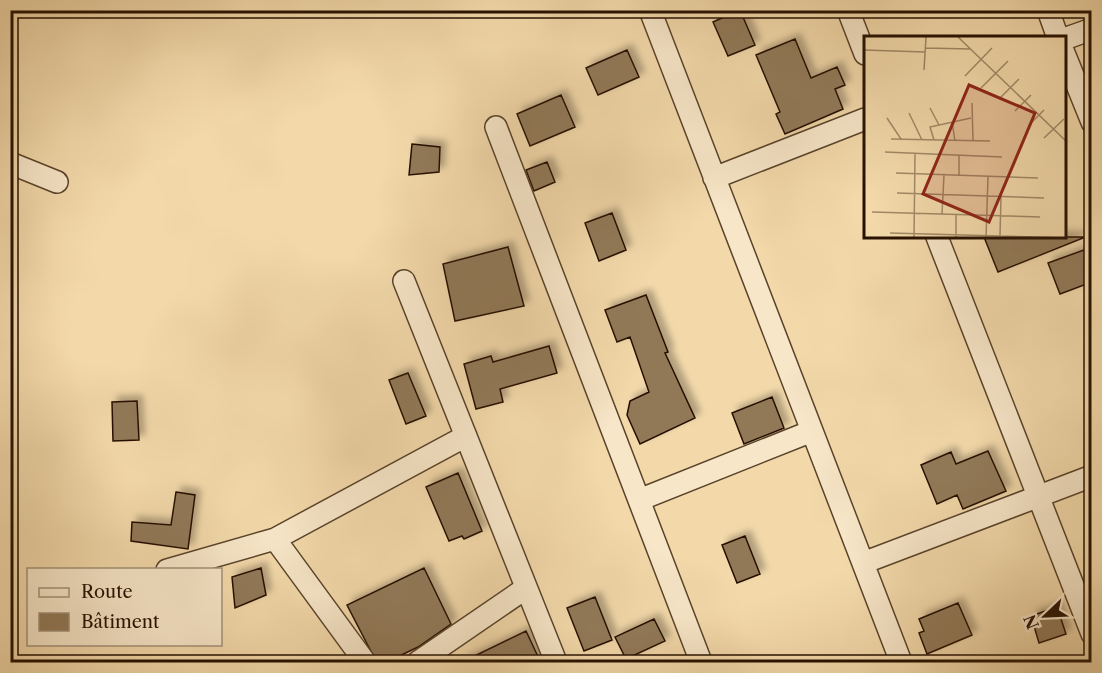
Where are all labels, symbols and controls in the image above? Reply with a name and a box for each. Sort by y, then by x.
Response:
inset map [864,36,1066,238]
legend [27,568,222,646]
text: Route [81,581,133,603]
north arrow [1015,586,1075,646]
text: Bâtiment [81,611,160,633]
text: N [1019,611,1043,632]

